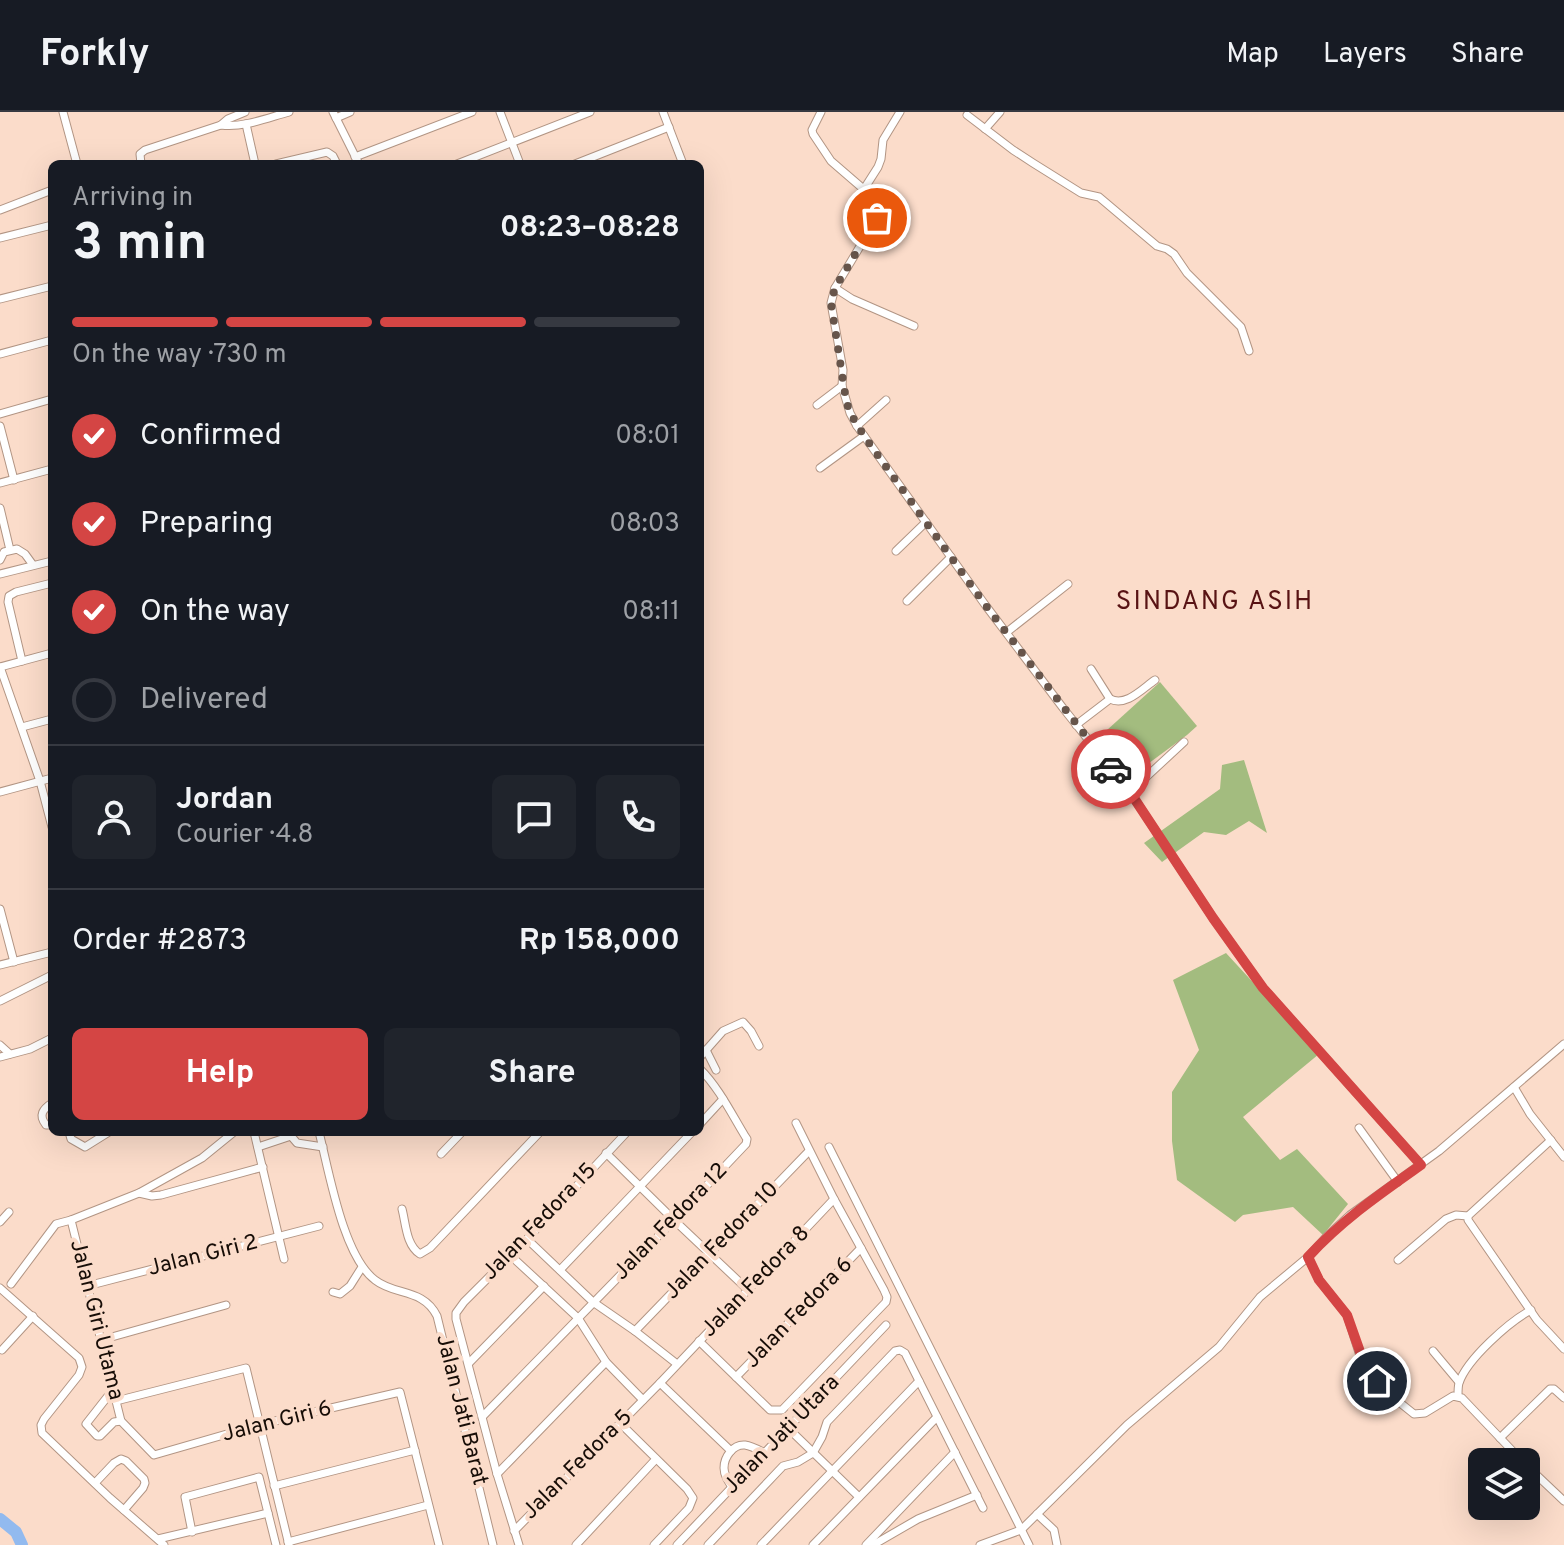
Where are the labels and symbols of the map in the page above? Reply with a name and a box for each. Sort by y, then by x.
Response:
pin [843,184,911,252]
district label: SINDANG ASIH [1116,586,1314,619]
courier [1071,729,1151,809]
street label: Jalan Fedora 15 [477,1158,603,1286]
street label: Jalan Fedora 12 [608,1158,734,1286]
street label: Jalan Fedora 10 [659,1176,785,1306]
street label: Jalan Fedora 8 [696,1221,816,1343]
street label: Jalan Giri 2 [145,1229,261,1283]
street label: Jalan Giri Utama [63,1237,129,1403]
street label: Jalan Fedora 6 [739,1252,859,1374]
street label: Jalan Jati Barat [429,1332,493,1488]
pin [1343,1347,1411,1415]
street label: Jalan Jati Utara [718,1370,846,1500]
street label: Jalan Giri 6 [219,1395,335,1449]
street label: Jalan Fedora 5 [517,1404,639,1526]

